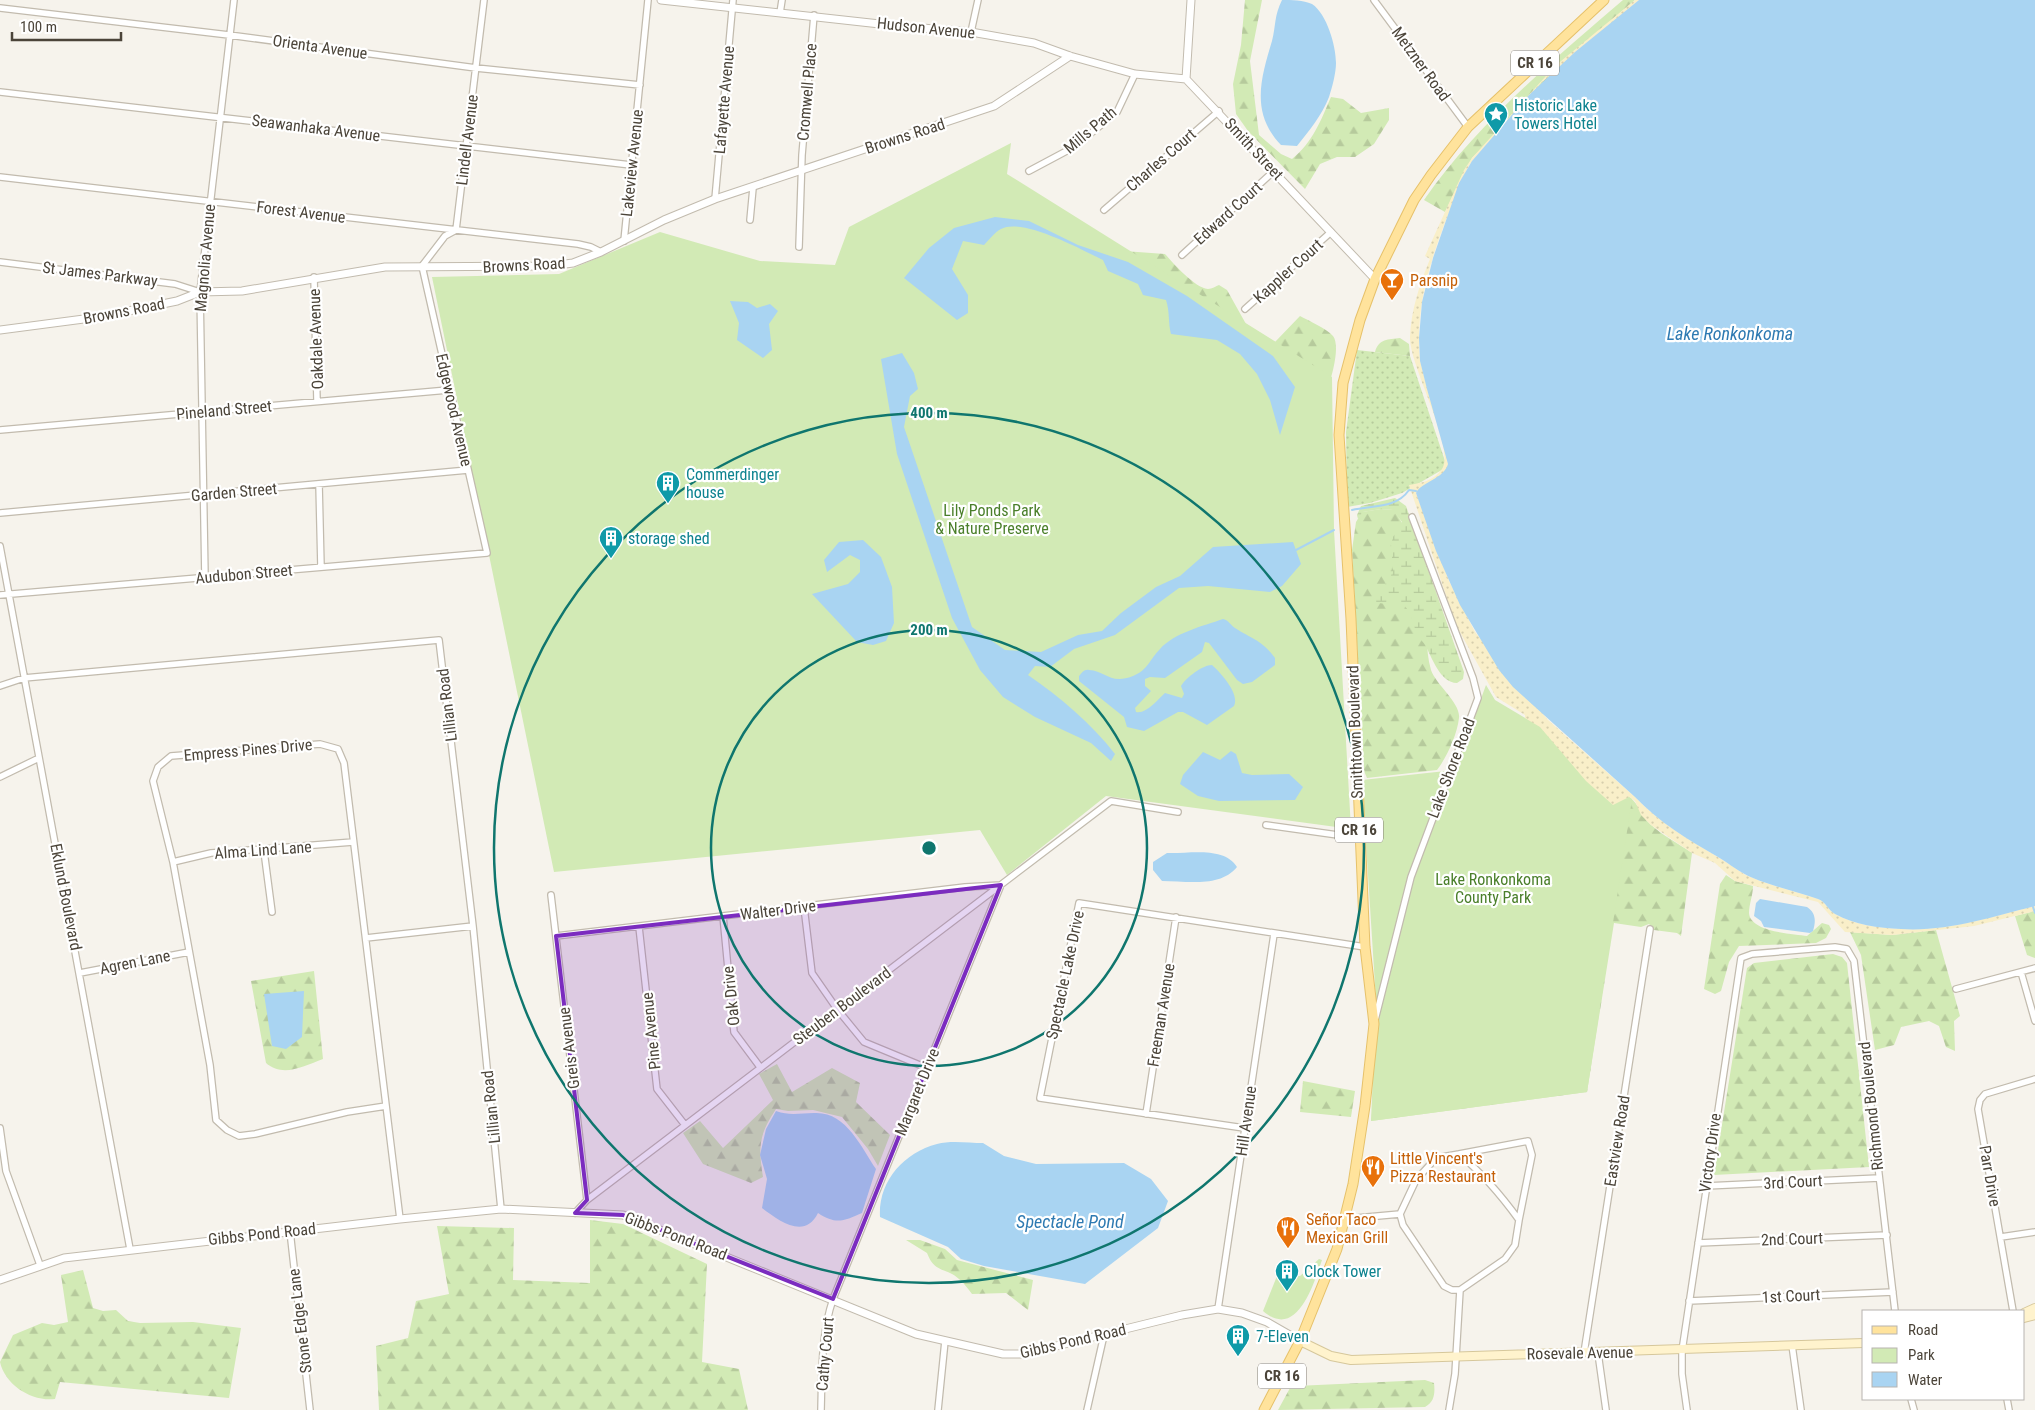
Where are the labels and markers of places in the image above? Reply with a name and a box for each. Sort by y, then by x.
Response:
place label: Historic Lake Towers Hotel [1514,96,1597,133]
place icon: Historic Lake Towers Hotel [1483,101,1509,135]
bar icon: Parsnip [1379,267,1405,301]
place label: Parsnip [1410,271,1458,290]
place label: Commerdinger house [686,465,779,502]
building icon: Commerdinger house [655,470,681,504]
building icon: storage shed [598,525,624,559]
place label: storage shed [628,529,710,548]
centre of rings [920,839,938,857]
place label: Little Vincent's Pizza Restaurant [1390,1149,1496,1186]
restaurant icon: Little Vincent's Pizza Restaurant [1360,1154,1386,1188]
place label: Señor Taco Mexican Grill [1306,1210,1388,1247]
restaurant icon: Señor Taco Mexican Grill [1275,1215,1301,1249]
building icon: Clock Tower [1274,1258,1300,1292]
place label: Clock Tower [1304,1262,1381,1281]
building icon: 7-Eleven [1225,1323,1251,1357]
place label: 7-Eleven [1256,1327,1309,1346]

